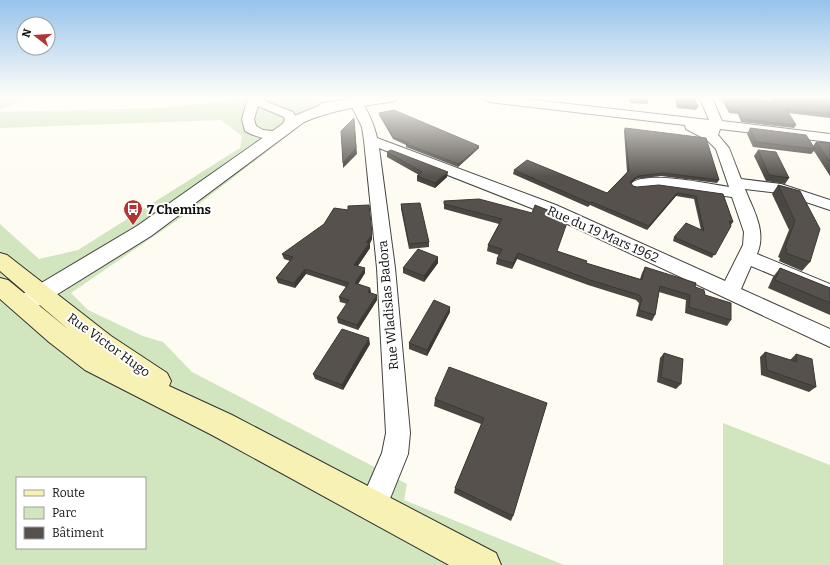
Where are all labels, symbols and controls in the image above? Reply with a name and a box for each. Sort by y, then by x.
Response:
north arrow [16,16,56,56]
text: N [19,27,35,39]
bus stop icon: 7 Chemins [122,198,144,226]
place label: 7 Chemins [147,202,211,217]
street label: Rue du 19 Mars 1962 [545,203,661,265]
street label: Rue Wladislas Badora [375,240,401,370]
street label: Rue Victor Hugo [65,310,153,380]
legend [16,477,146,549]
text: Route [52,486,85,500]
text: Parc [52,506,77,520]
text: Bâtiment [52,526,105,540]

